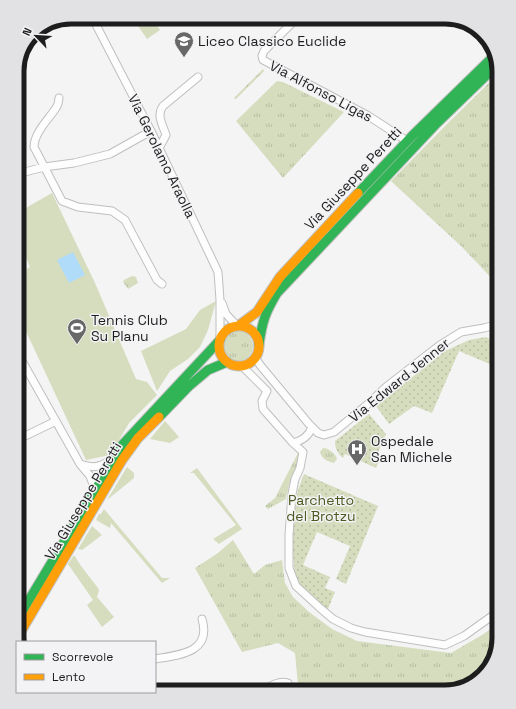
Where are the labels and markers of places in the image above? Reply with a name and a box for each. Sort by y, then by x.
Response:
school or university icon: Liceo Classico Euclide [173,30,195,58]
place label: Liceo Classico Euclide [198,32,346,50]
place label: Tennis Club Su Planu [91,311,168,345]
sports icon: Tennis Club Su Planu [66,317,88,345]
place label: Ospedale San Michele [371,432,452,466]
hospital icon: Ospedale San Michele [346,438,368,466]

